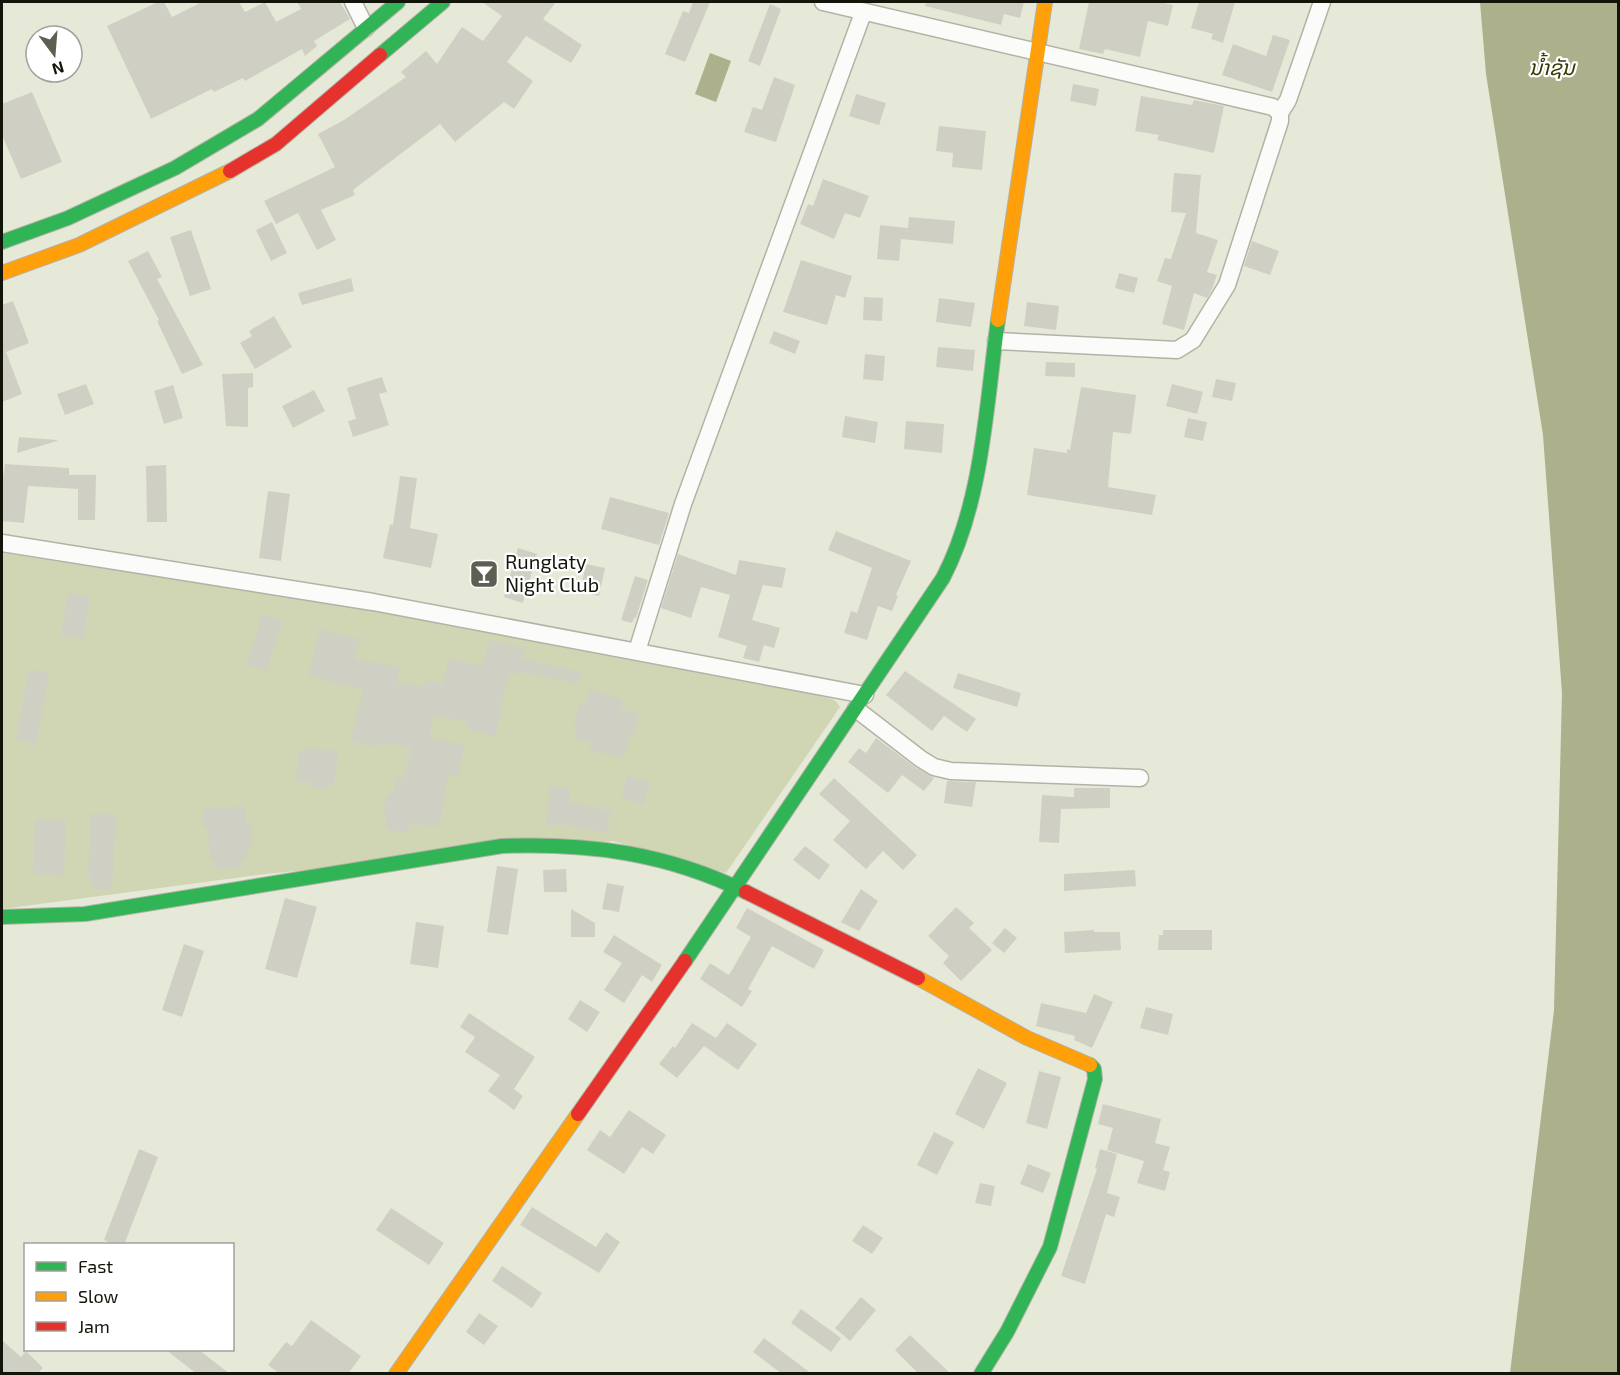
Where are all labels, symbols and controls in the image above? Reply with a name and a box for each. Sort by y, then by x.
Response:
north arrow [24,24,84,84]
water label: ນ້ຳຊັນ [1529,52,1577,79]
text: N [50,58,66,80]
place label: Runglaty Night Club [505,549,599,596]
bar icon: Runglaty Night Club [468,558,500,590]
legend [24,1243,234,1351]
text: Fast [78,1255,113,1277]
text: Slow [78,1285,119,1307]
text: Jam [78,1315,110,1337]

